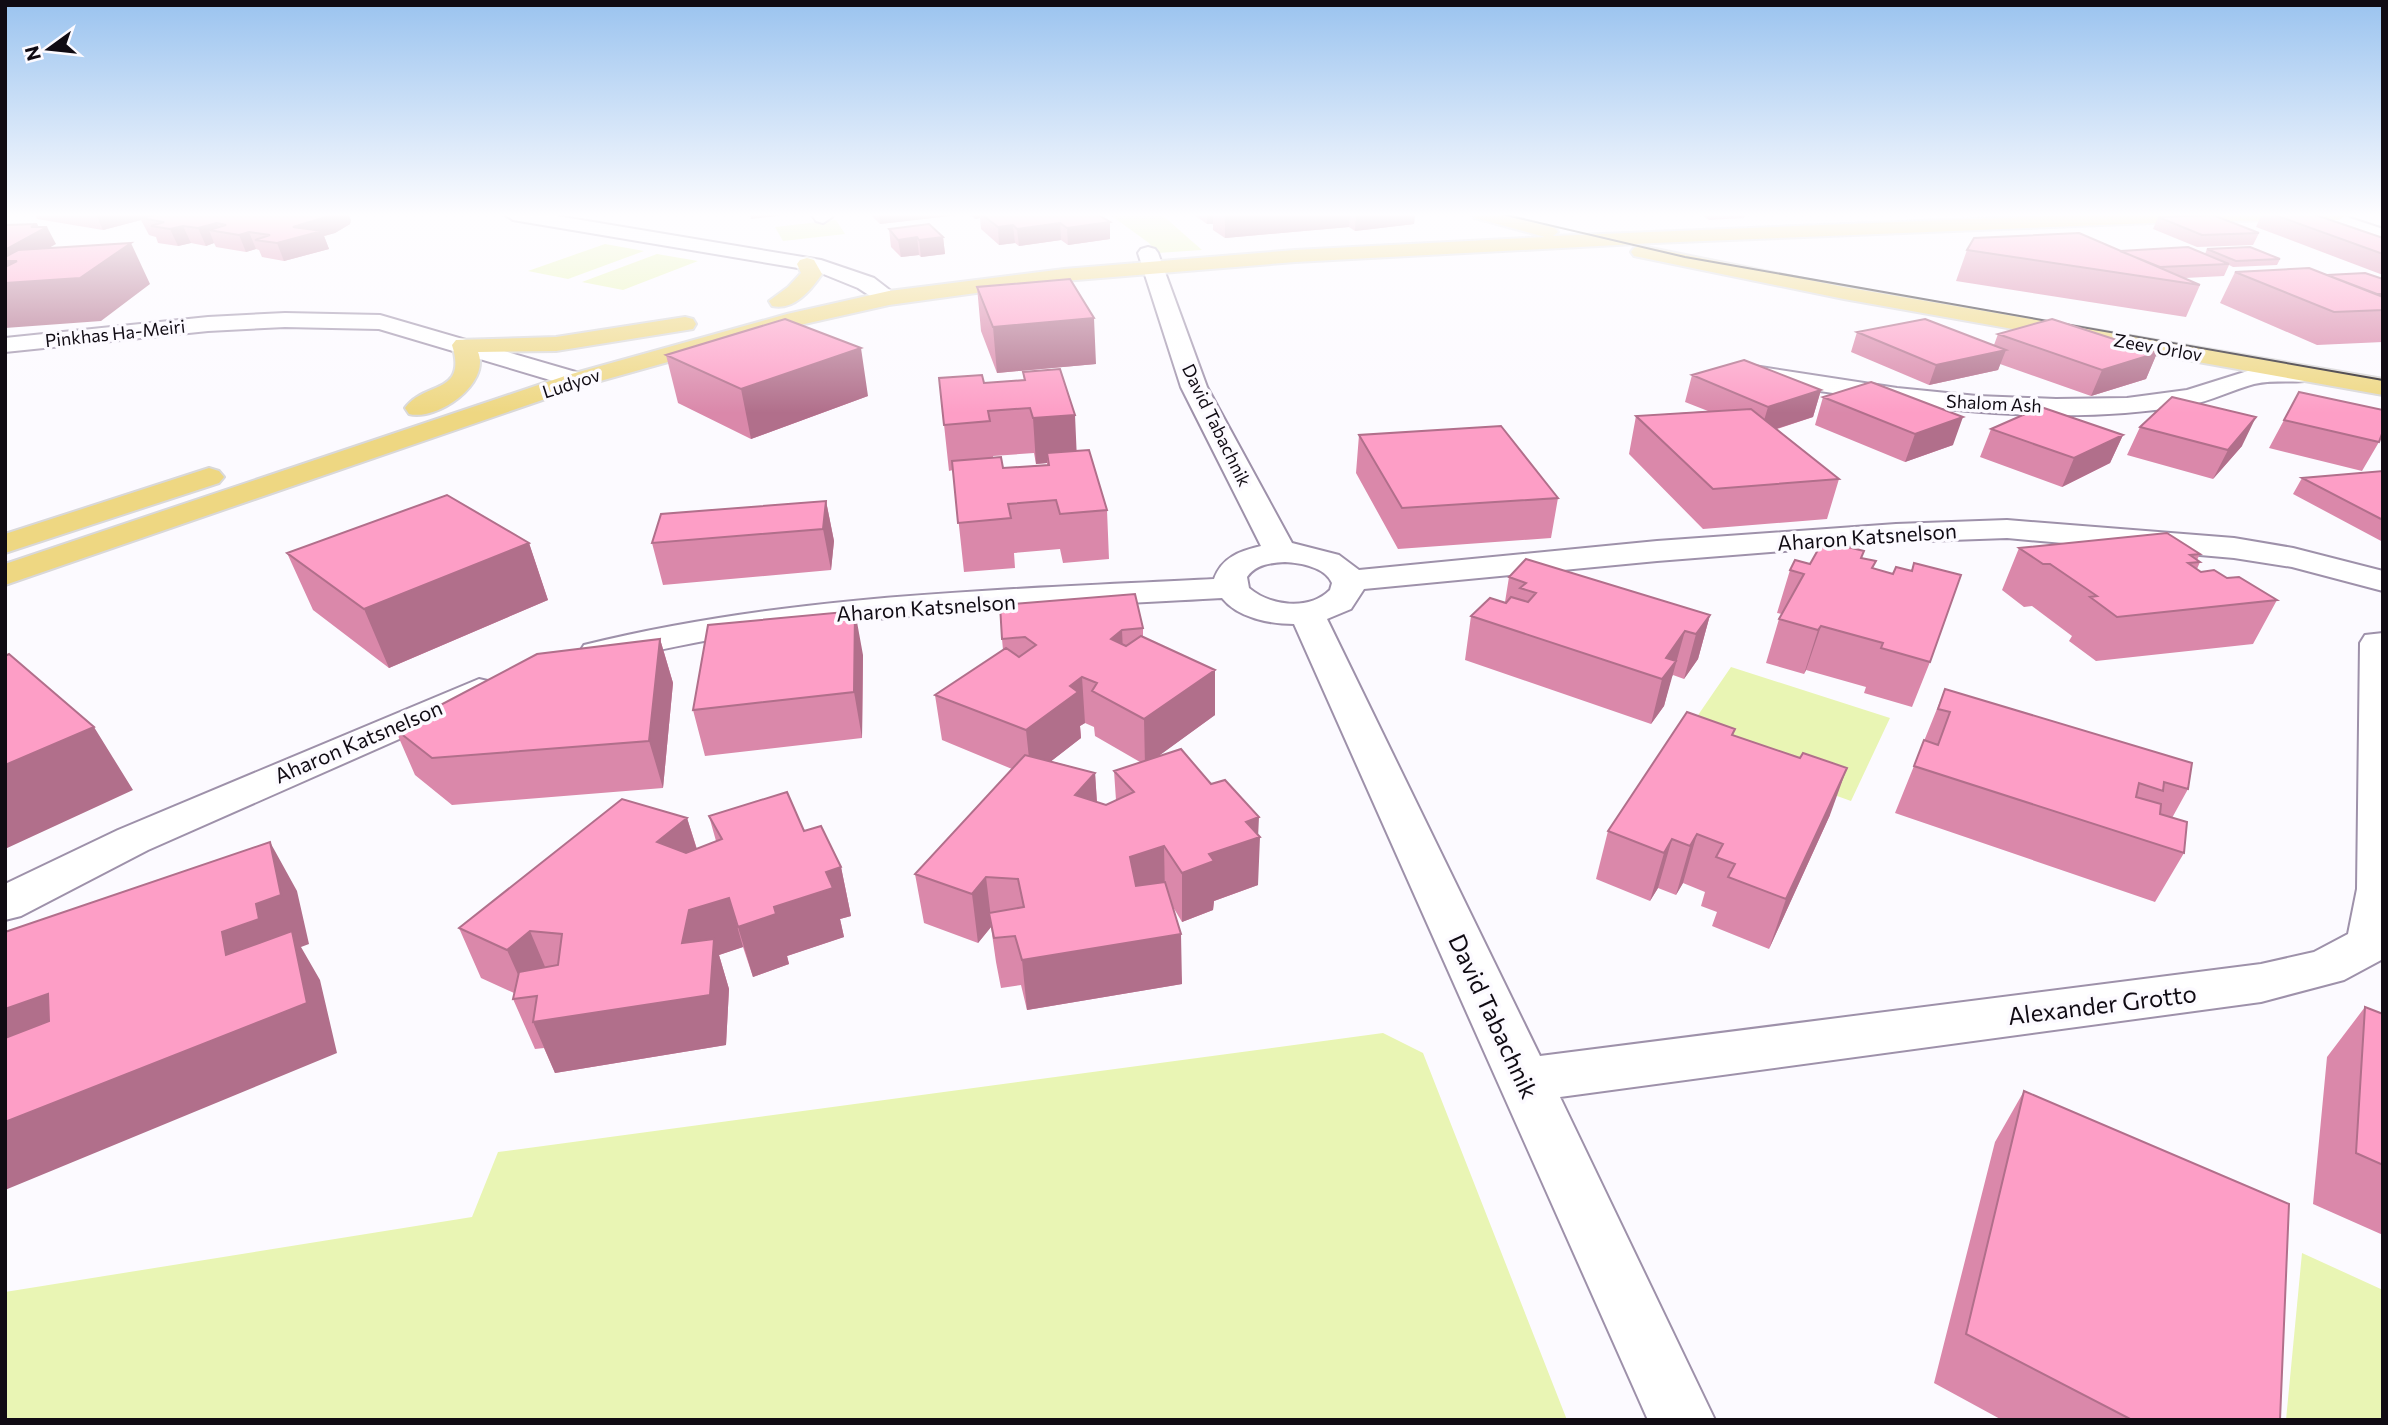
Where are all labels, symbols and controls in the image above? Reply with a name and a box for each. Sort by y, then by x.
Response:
north arrow [14,14,84,84]
text: N [19,44,45,63]
street label: Pinkhas Ha-Meiri [44,315,186,351]
street label: Zeev Orlov [2112,328,2204,366]
street label: David Tabachnik [1178,360,1256,490]
street label: Ludyov [539,363,603,403]
street label: Shalom Ash [1946,390,2042,416]
street label: Aharon Katsnelson [1776,517,1958,555]
street label: Aharon Katsnelson [835,588,1017,626]
street label: Aharon Katsnelson [270,694,446,788]
street label: David Tabachnik [1443,929,1545,1103]
street label: Alexander Grotto [2006,978,2198,1030]

